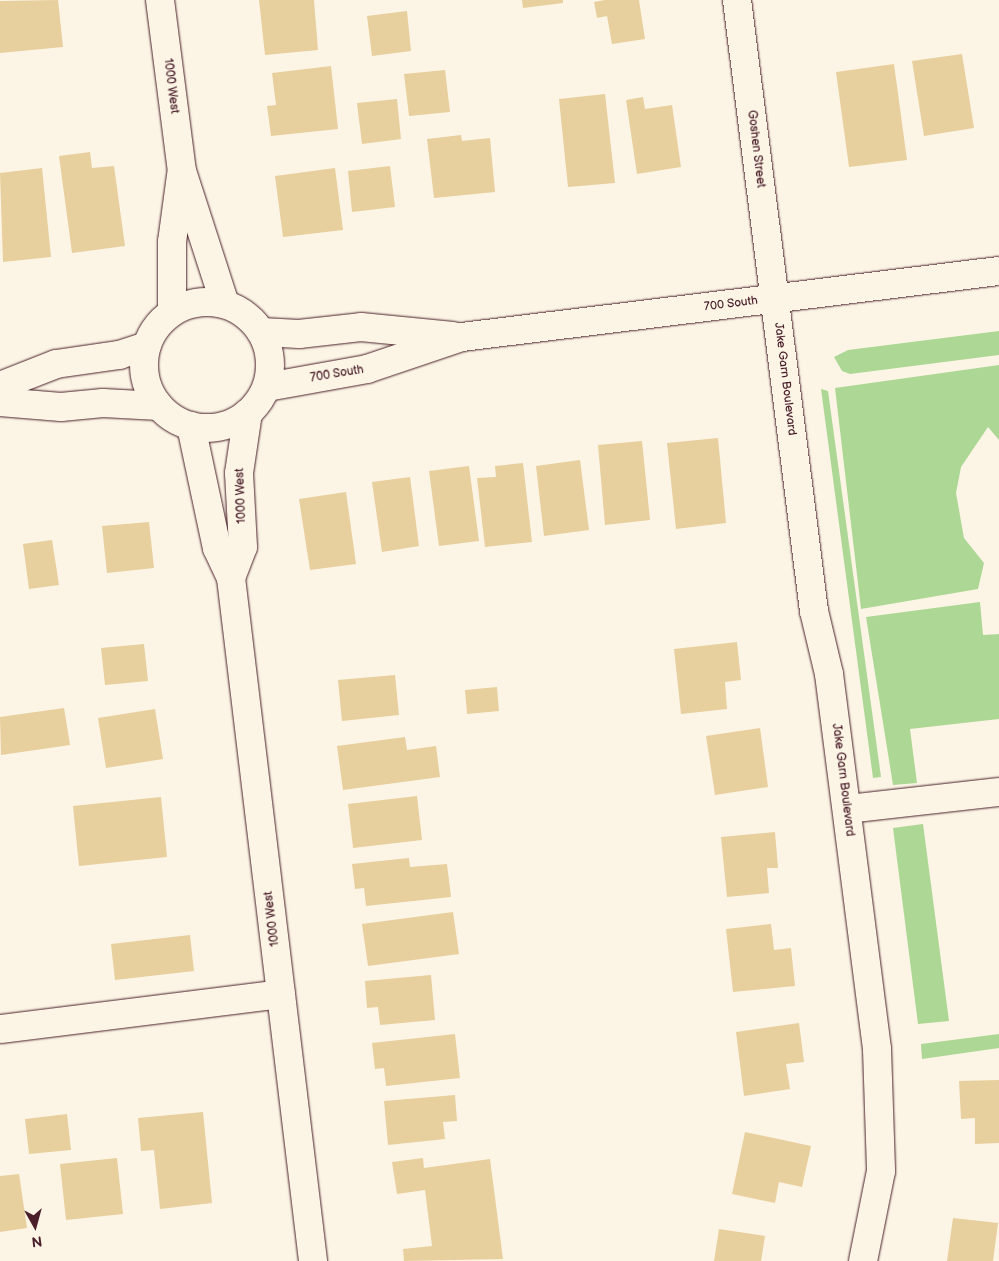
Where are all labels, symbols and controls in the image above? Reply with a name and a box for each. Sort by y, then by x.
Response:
street label: 1000 West [160,57,182,115]
street label: Goshen Street [744,109,768,189]
street label: 700 South [703,294,759,314]
street label: Jake Garn Boulevard [771,322,799,436]
street label: 700 South [309,363,365,385]
street label: 1000 West [233,468,249,524]
street label: Jake Garn Boulevard [829,723,857,837]
street label: 1000 West [261,890,283,948]
north arrow [10,1201,60,1251]
text: N [31,1232,43,1250]

